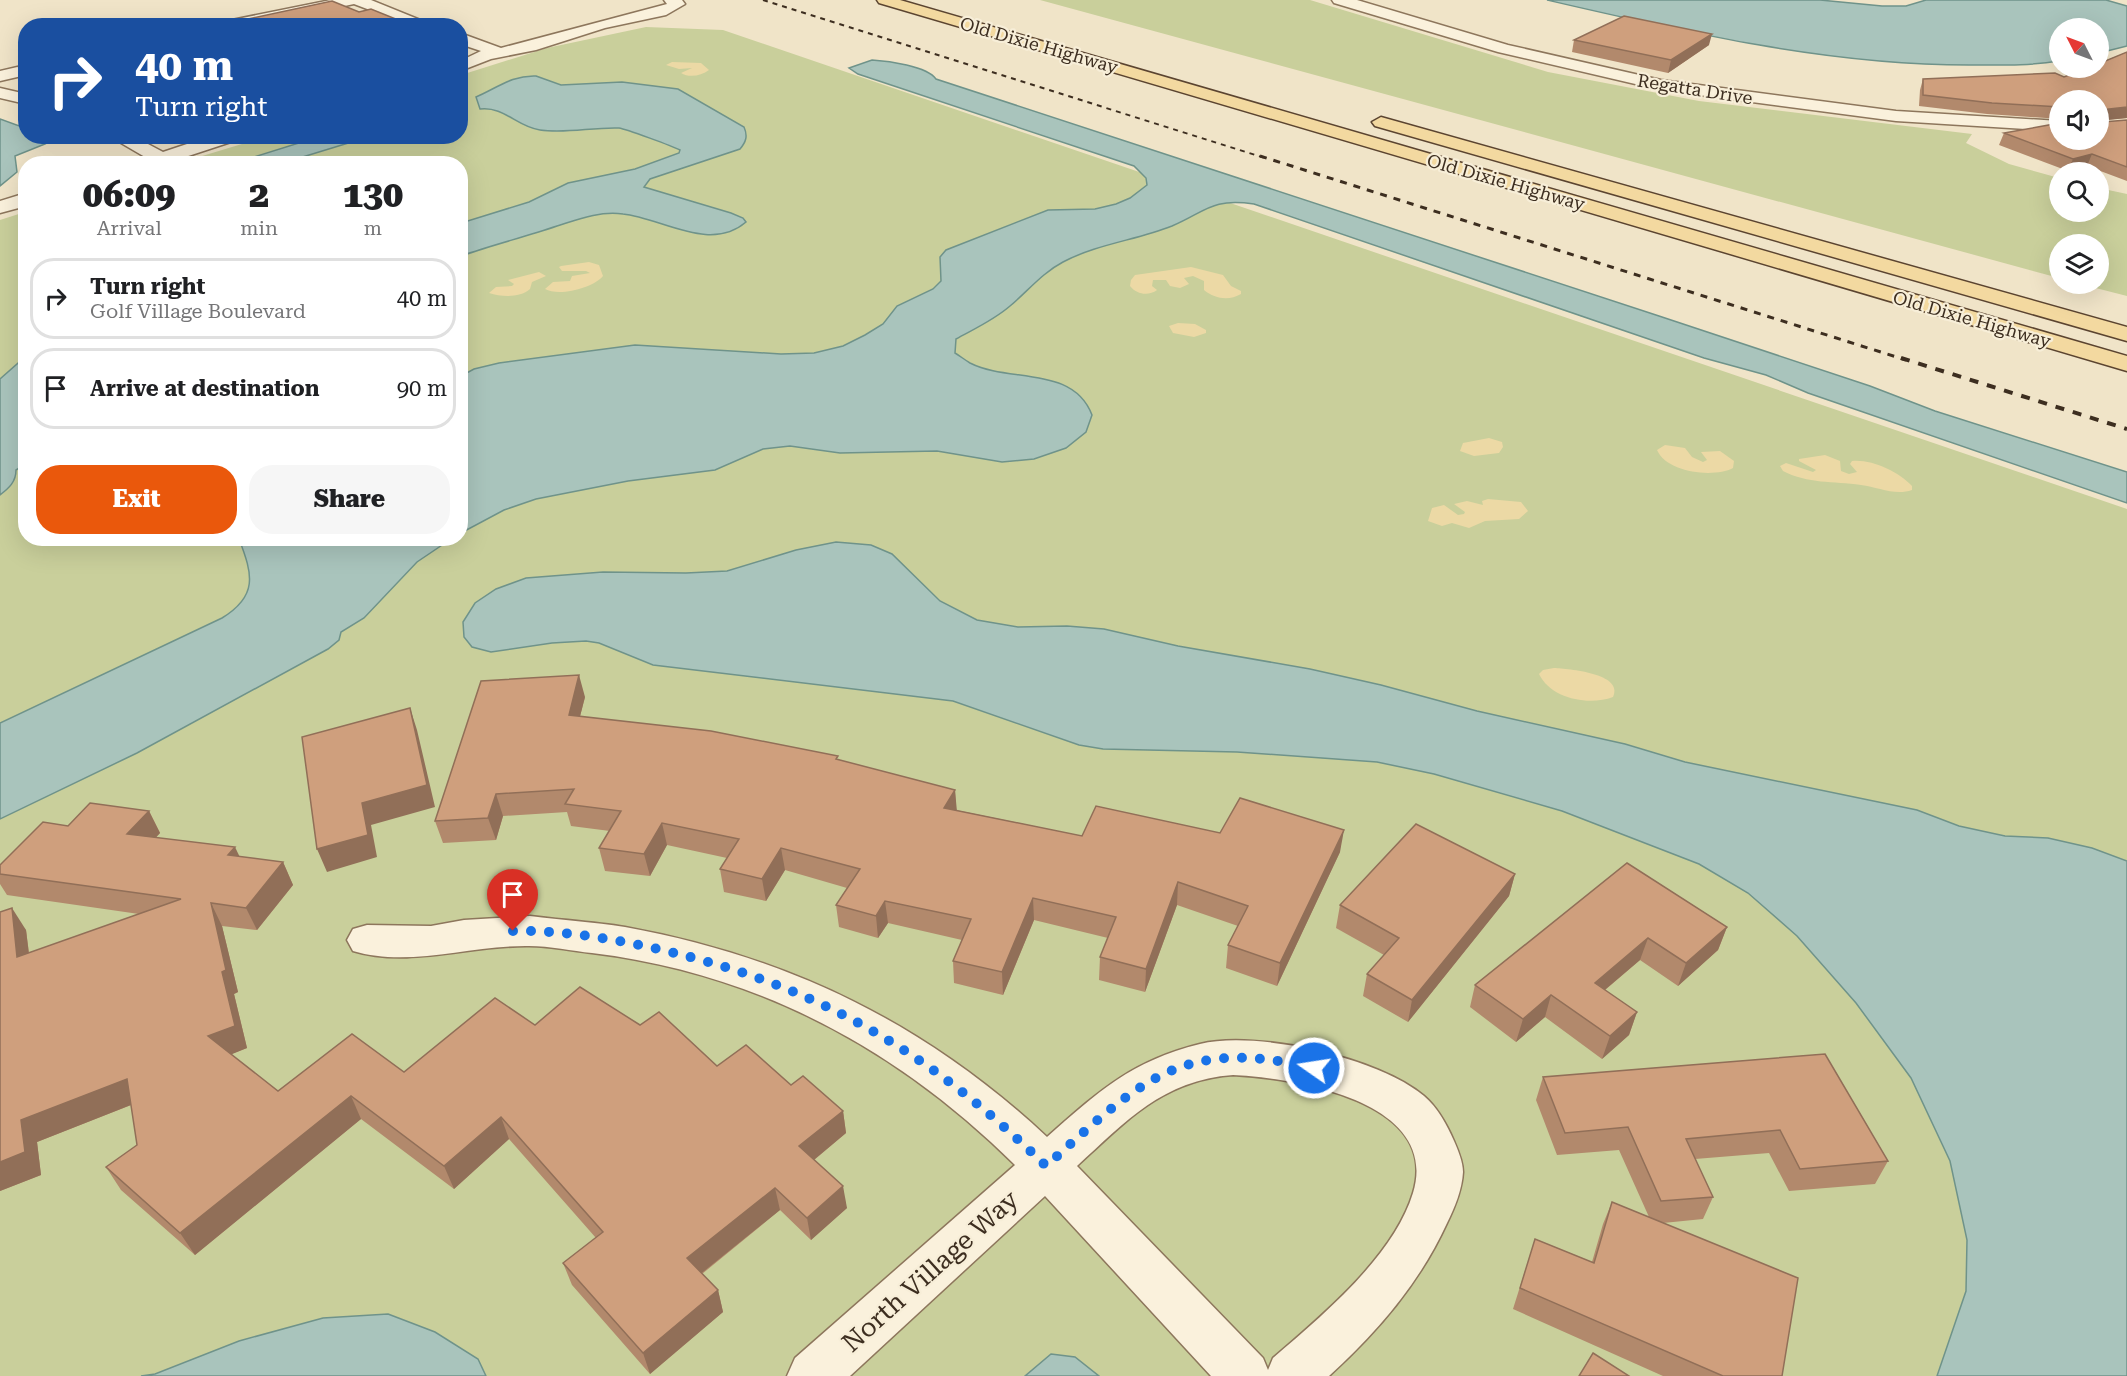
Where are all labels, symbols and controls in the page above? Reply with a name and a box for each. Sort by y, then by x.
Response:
street label: Old Dixie Highway [958,12,1121,78]
north arrow [2049,18,2109,78]
map controls [2049,18,2109,294]
text: 40 m [135,41,233,90]
icon: right [36,42,114,120]
street label: Regatta Drive [1636,70,1754,108]
button: sound [2049,90,2109,150]
text: Turn right [135,91,268,123]
street label: Old Dixie Highway [1425,149,1588,215]
button: search [2049,162,2109,222]
text: 06:09 [83,174,175,216]
text: 2 [249,174,269,216]
text: 130 [343,174,403,216]
text: Arrival [97,216,162,240]
text: min [240,216,278,240]
text: m [364,216,382,240]
button: layers [2049,234,2109,294]
text: Turn right [90,274,205,299]
icon: right [39,282,72,315]
text: 40 m [397,286,447,311]
street label: Old Dixie Highway [1891,286,2054,352]
text: Golf Village Boulevard [90,299,306,323]
icon: arrive [39,372,72,405]
text: Arrive at destination [90,376,319,401]
text: 90 m [397,376,447,401]
button: Exit [36,465,237,534]
button: Share [249,465,450,534]
pin [487,869,538,931]
icon: arrive [496,878,529,911]
position arrow [1282,1036,1346,1100]
street label: North Village Way [836,1184,1025,1358]

